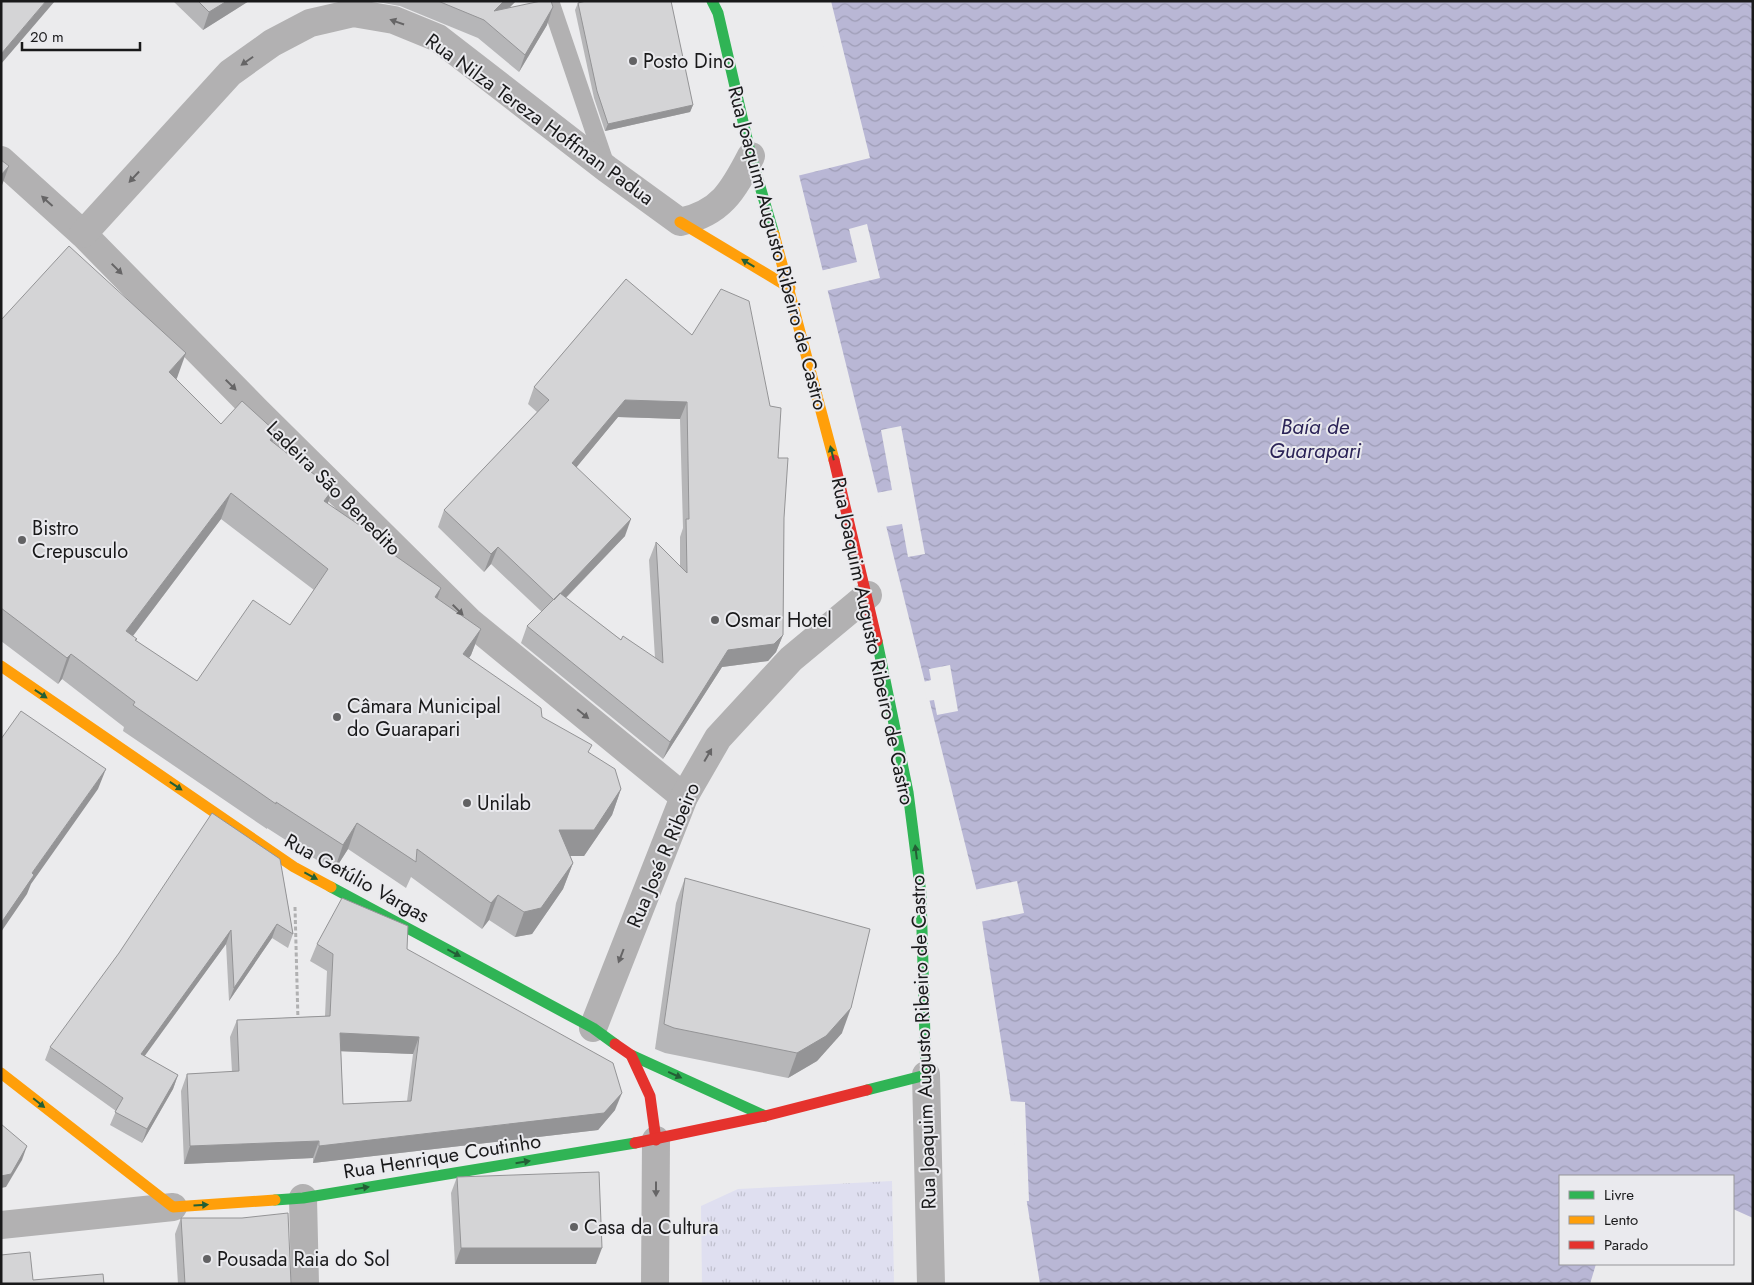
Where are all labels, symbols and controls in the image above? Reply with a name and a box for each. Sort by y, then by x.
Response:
one-way arrow [389,17,404,25]
scale bar [22,20,140,52]
text: 20 m [30,26,64,48]
street label: Rua Nilza Tereza Hoffman Padua [419,26,660,212]
place label: Posto Dino [643,47,734,76]
marker: Posto Dino [627,55,639,67]
one-way arrow [240,56,254,66]
street label: Rua Joaquim Augusto Ribeiro de Castro [720,83,835,413]
one-way arrow [129,171,140,184]
one-way arrow [41,195,53,207]
one-way arrow [742,259,755,268]
one-way arrow [111,262,123,274]
one-way arrow [225,378,237,390]
water label: Baía de Guarapari [1269,412,1362,466]
street label: Ladeira São Benedito [260,414,408,562]
one-way arrow [828,446,836,461]
street label: Rua Joaquim Augusto Ribeiro de Castro [824,475,921,808]
place label: Bistro Crepusculo [32,514,128,566]
marker: Bistro Crepusculo [16,534,28,546]
one-way arrow [452,604,464,616]
place label: Osmar Hotel [725,606,832,635]
marker: Osmar Hotel [709,614,721,626]
one-way arrow [35,689,48,699]
place label: Câmara Municipal do Guarapari [347,692,501,744]
one-way arrow [576,708,588,720]
marker: Câmara Municipal do Guarapari [331,711,343,723]
one-way arrow [704,748,713,761]
street label: Rua José R Ribeiro [620,778,707,932]
one-way arrow [169,781,182,791]
place label: Unilab [477,789,531,818]
marker: Unilab [461,797,473,809]
street label: Rua Getúlio Vargas [279,827,434,930]
one-way arrow [912,843,920,859]
one-way arrow [304,871,318,880]
street label: Rua Joaquim Augusto Ribeiro de Castro [903,874,944,1210]
one-way arrow [447,948,461,957]
one-way arrow [617,949,625,964]
one-way arrow [668,1071,682,1079]
one-way arrow [32,1098,45,1109]
street label: Rua Henrique Coutinho [341,1127,543,1186]
one-way arrow [515,1157,531,1165]
legend [1559,1175,1734,1265]
one-way arrow [652,1181,660,1197]
one-way arrow [355,1183,371,1191]
text: Livre [1604,1184,1634,1206]
one-way arrow [193,1201,209,1209]
text: Lento [1604,1209,1638,1231]
place label: Casa da Cultura [584,1213,719,1242]
marker: Casa da Cultura [568,1221,580,1233]
text: Parado [1604,1234,1648,1256]
place label: Pousada Raia do Sol [217,1245,390,1274]
marker: Pousada Raia do Sol [201,1253,213,1265]

